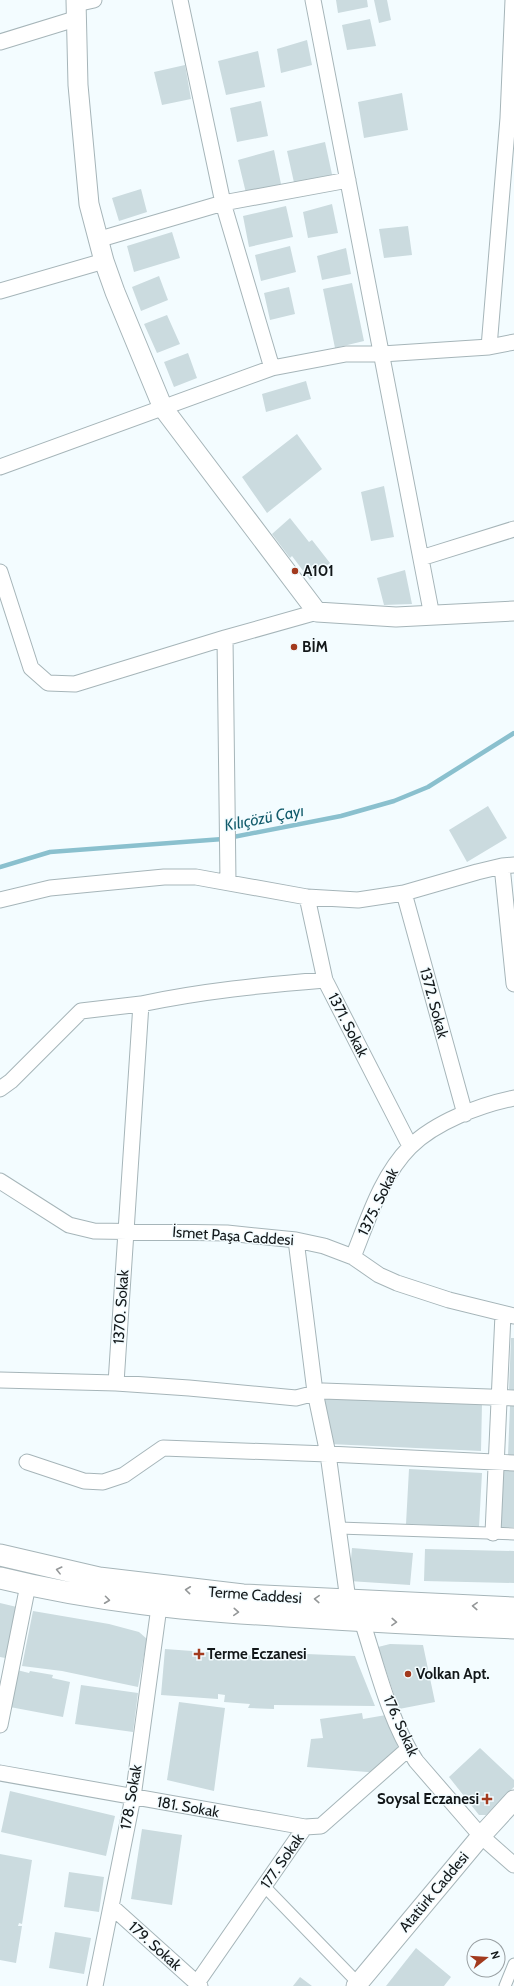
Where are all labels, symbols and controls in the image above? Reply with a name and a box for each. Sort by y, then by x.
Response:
place label: A101 [303,562,334,580]
marker: A101 [290,566,300,576]
place label: BİM [302,638,328,656]
marker: BİM [289,642,299,652]
water label: Kılıçözü Çayı [223,801,305,835]
street label: 1372. Sokak [416,966,452,1041]
street label: 1371. Sokak [324,990,372,1060]
street label: 1375. Sokak [354,1165,402,1239]
street label: İsmet Paşa Caddesi [172,1222,294,1249]
street label: 1370. Sokak [109,1269,133,1345]
one-way arrow [56,1566,62,1574]
street label: Terme Caddesi [208,1583,302,1607]
one-way arrow [185,1585,191,1594]
one-way arrow [314,1594,320,1603]
one-way arrow [104,1595,110,1604]
one-way arrow [472,1602,478,1611]
one-way arrow [233,1608,239,1617]
one-way arrow [391,1618,397,1627]
place label: Terme Eczanesi [207,1645,307,1663]
marker: Terme Eczanesi [194,1649,204,1659]
place label: Volkan Apt. [416,1665,490,1683]
marker: Volkan Apt. [403,1669,413,1679]
street label: 176. Sokak [380,1693,422,1759]
street label: 178. Sokak [116,1763,146,1831]
place label: Soysal Eczanesi [377,1790,479,1808]
street label: 181. Sokak [155,1793,221,1821]
marker: Soysal Eczanesi [482,1794,492,1804]
street label: 177. Sokak [256,1830,308,1892]
street label: Atatürk Caddesi [395,1848,473,1936]
street label: 179. Sokak [125,1918,185,1975]
north arrow [466,1938,506,1978]
text: N [488,1949,503,1961]

